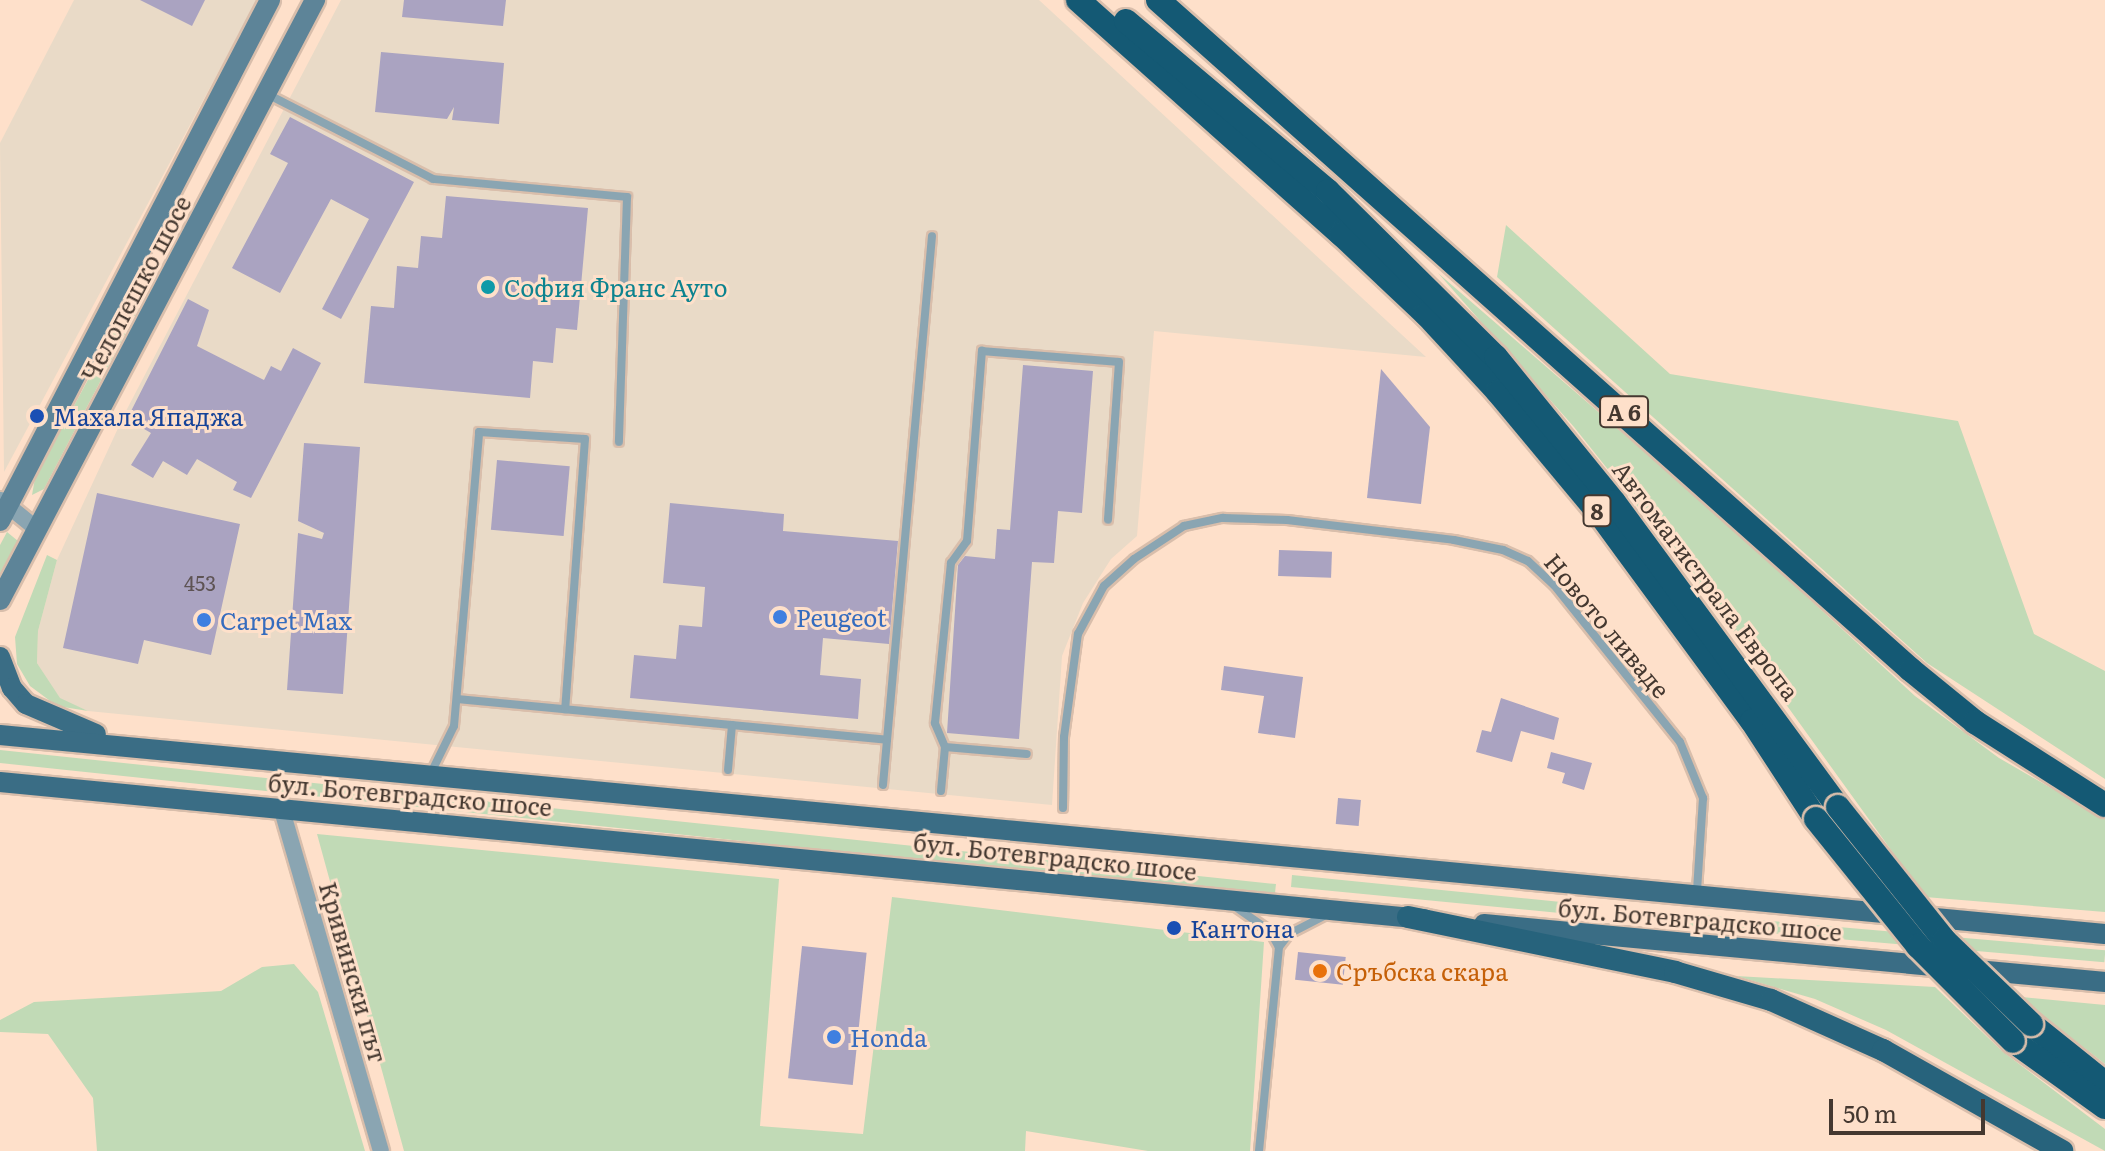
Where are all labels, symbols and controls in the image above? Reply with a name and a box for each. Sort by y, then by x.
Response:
street label: Челопешко шосе [74,190,196,386]
place label: София Франс Ауто [504,273,728,301]
marker: София Франс Ауто [479,278,497,296]
road number: A 6 [1598,394,1650,430]
place label: Махала Япаджа [53,402,244,430]
marker: Махала Япаджа [28,407,46,425]
street label: Автомагистрала Европа [1608,455,1806,705]
road number: 8 [1581,493,1613,529]
street label: Новото ливаде [1539,547,1677,703]
house number: 453 [184,570,216,594]
place label: Peugeot [796,603,887,631]
place label: Carpet Max [220,606,352,634]
marker: Peugeot [771,608,789,626]
marker: Carpet Max [195,611,213,629]
street label: бул. Ботевградско шосе [267,767,553,821]
street label: бул. Ботевградско шосе [912,827,1198,885]
street label: Кривински път [314,878,394,1066]
street label: бул. Ботевградско шосе [1557,892,1843,946]
place label: Кантона [1190,914,1294,942]
marker: Кантона [1165,919,1183,937]
place label: Сръбска скара [1336,957,1508,985]
marker: Сръбска скара [1311,962,1329,980]
place label: Honda [850,1023,927,1051]
marker: Honda [825,1028,843,1046]
scale bar [1833,1083,1989,1133]
text: 50 m [1843,1095,1897,1130]

